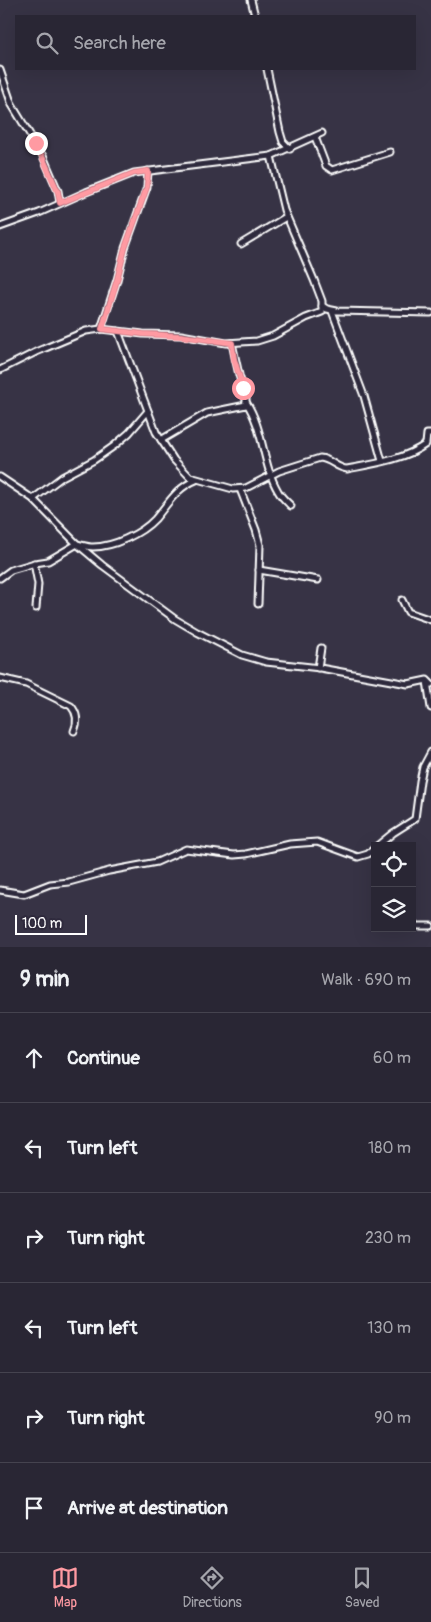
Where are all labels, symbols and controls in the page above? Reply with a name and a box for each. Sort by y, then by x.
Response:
search box [15,15,416,70]
icon: search [33,29,61,57]
text: Search here [73,31,166,55]
route end [25,132,48,155]
route start [232,377,255,400]
map controls [371,842,416,932]
button: locate [371,842,416,887]
button: layers [371,887,416,932]
scale bar [15,912,88,935]
text: 100 m [22,915,62,932]
text: 9 min [20,966,69,993]
text: Walk · 690 m [321,970,411,990]
icon: ahead [20,1044,48,1072]
text: Continue [67,1046,140,1070]
text: 60 m [373,1048,411,1068]
icon: left [20,1134,48,1162]
text: Turn left [67,1136,137,1160]
text: 180 m [368,1138,411,1158]
icon: right [20,1224,48,1252]
text: Turn right [67,1226,145,1250]
text: 230 m [365,1228,411,1248]
icon: left [20,1314,48,1342]
text: Turn left [67,1316,137,1340]
text: 130 m [367,1318,411,1338]
icon: right [20,1404,48,1432]
text: Turn right [67,1406,145,1430]
text: 90 m [374,1408,411,1428]
icon: arrive [20,1494,48,1522]
text: Arrive at destination [67,1496,228,1520]
tab: Map [51,1564,79,1611]
tab: Directions [182,1564,242,1611]
tab: Saved [345,1564,380,1611]

